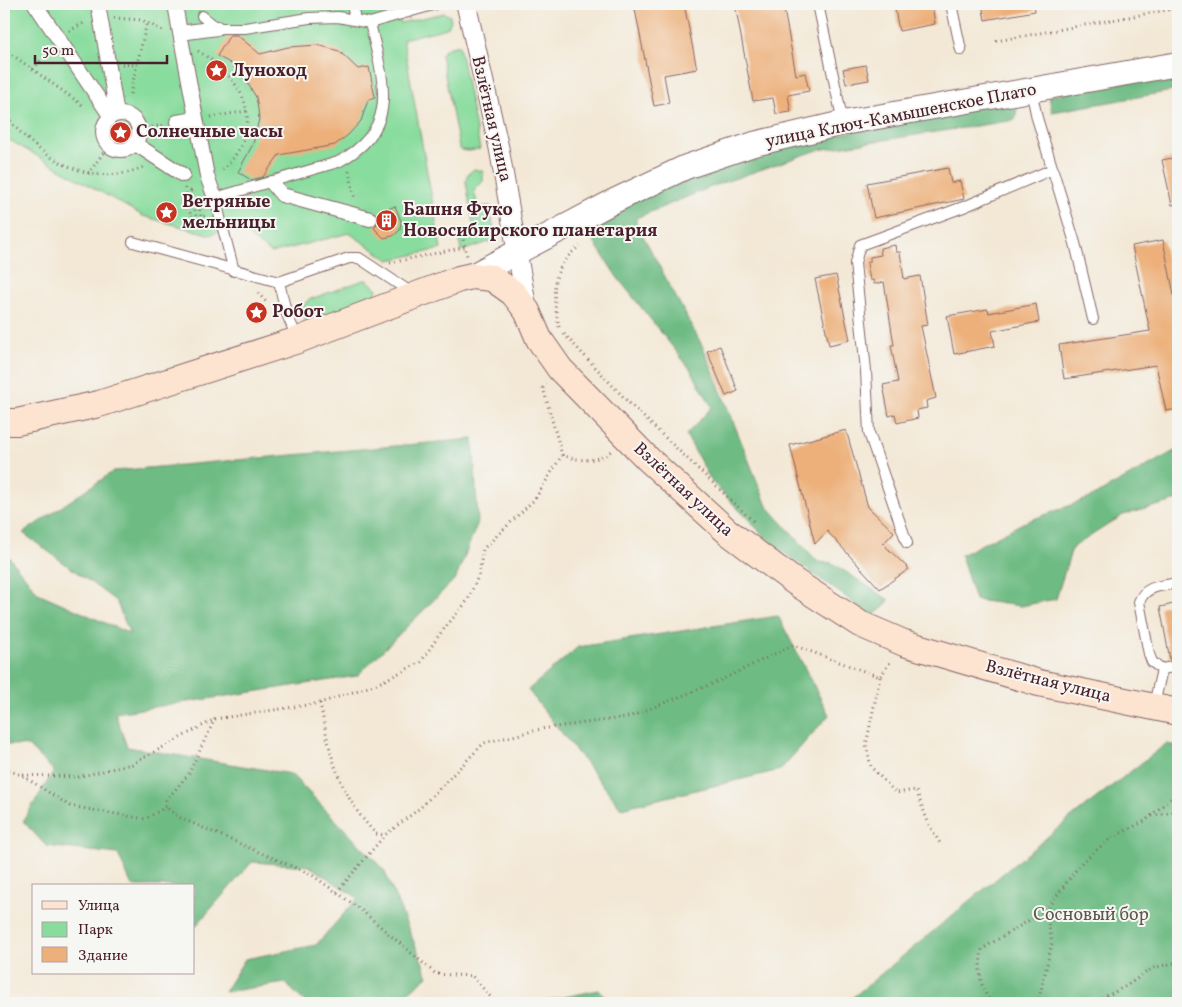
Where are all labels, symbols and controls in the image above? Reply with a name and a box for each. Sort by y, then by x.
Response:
scale bar [35,32,168,64]
text: 50 m [42,41,74,62]
street label: Взлётная улица [464,53,518,185]
place icon: Луноход [204,59,228,83]
place label: Луноход [232,59,307,84]
street label: улица Ключ-Камышенское Плато [763,77,1039,155]
place icon: Солнечные часы [108,120,132,144]
place label: Солнечные часы [136,120,283,145]
place label: Ветряные мельницы [182,190,276,236]
place label: Башня Фуко Новосибирского планетария [403,198,657,244]
place icon: Ветряные мельницы [154,200,178,224]
building icon: Башня Фуко Новосибирского планетария [375,208,399,232]
place icon: Робот [244,300,268,324]
place label: Робот [272,300,324,325]
street label: Взлётная улица [627,437,739,543]
street label: Взлётная улица [982,654,1114,710]
legend [32,884,195,974]
text: Улица [78,896,120,917]
park label: Сосновый бор [1033,903,1149,928]
text: Парк [78,920,113,941]
text: Здание [78,946,128,967]

